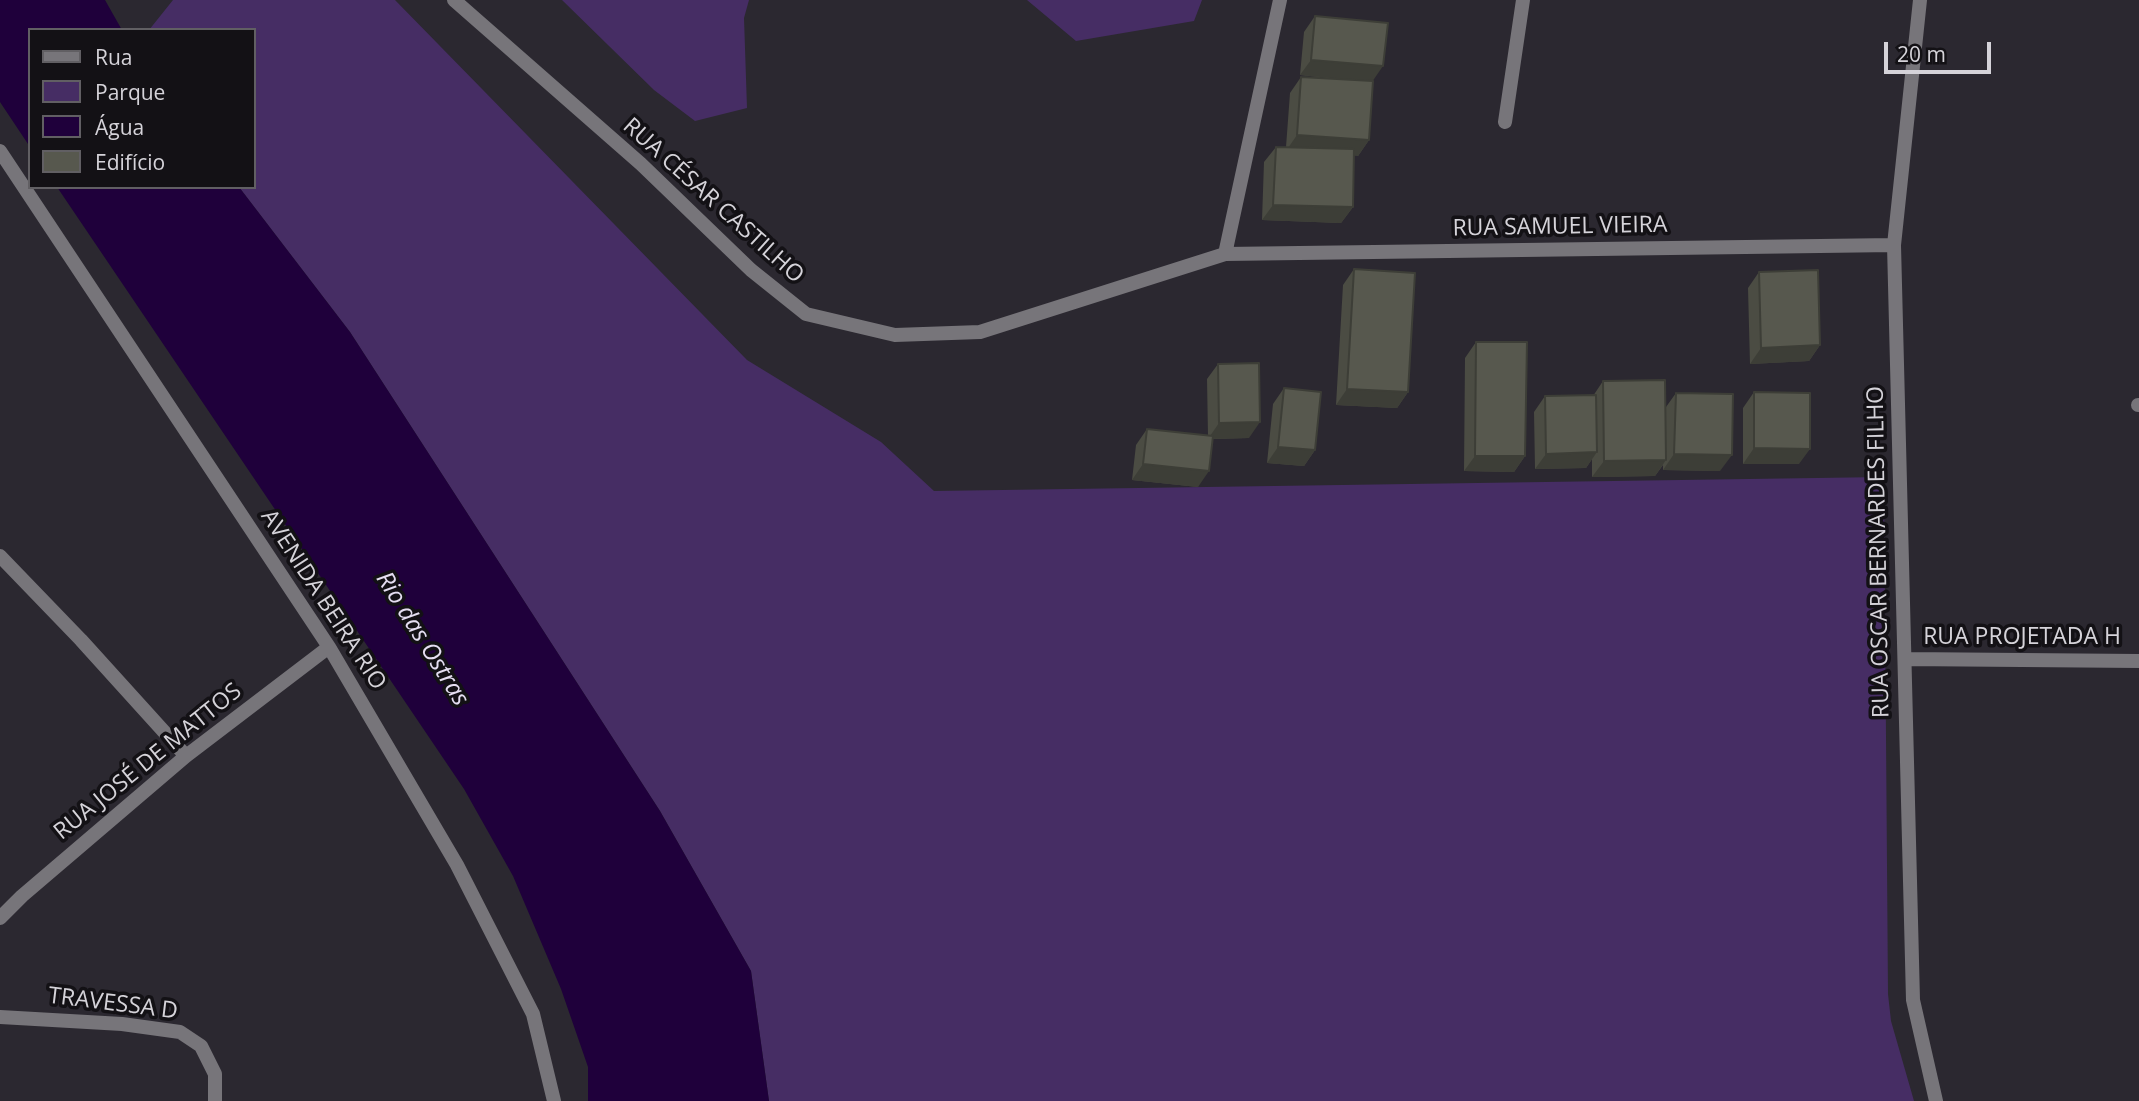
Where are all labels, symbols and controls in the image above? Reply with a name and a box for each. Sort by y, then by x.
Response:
legend [28,28,256,189]
scale bar [1887,28,1994,72]
text: 20 m [1897,40,1946,68]
text: Rua [95,43,133,71]
text: Parque [95,78,165,106]
text: Água [95,113,144,141]
street label: RUA CÉSAR CASTILHO [617,113,809,289]
text: Edifício [95,148,165,176]
street label: RUA SAMUEL VIEIRA [1452,211,1668,243]
street label: RUA OSCAR BERNARDES FILHO [1862,386,1896,718]
street label: AVENIDA BEIRA RIO [254,505,392,695]
water label: Rio das Ostras [369,567,475,711]
street label: RUA PROJETADA H [1923,623,2121,651]
street label: RUA JOSÉ DE MATTOS [49,678,247,846]
street label: TRAVESSA D [47,982,179,1026]

